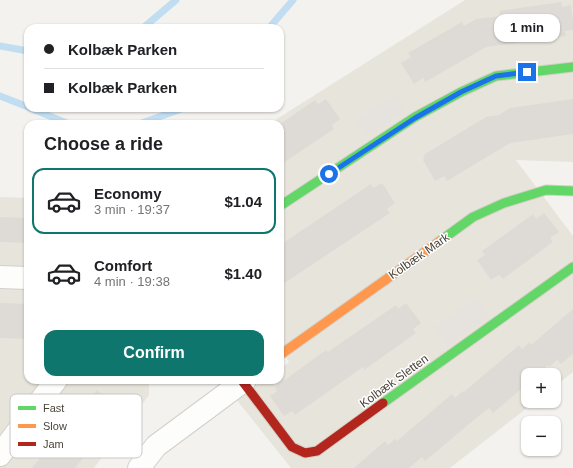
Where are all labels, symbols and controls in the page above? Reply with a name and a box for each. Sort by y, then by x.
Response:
callout: 1 min [494,14,560,42]
text: 1 min [510,20,544,35]
text: Kolbæk Parken [68,41,177,58]
route end [518,63,536,81]
text: Kolbæk Parken [68,79,177,96]
text: Choose a ride [44,134,163,154]
route start [320,165,338,183]
icon: car [46,183,82,219]
text: Economy [94,185,162,202]
text: $1.04 [224,193,262,210]
text: 3 min · 19:37 [94,202,170,217]
street label: Kolbæk Mark [386,229,453,282]
icon: car [46,255,82,291]
text: Comfort [94,257,152,274]
text: $1.40 [224,265,262,282]
text: 4 min · 19:38 [94,274,170,289]
button: Confirm [44,330,264,376]
street label: Kolbæk Sletten [357,351,431,411]
map controls [521,368,561,456]
button: + [521,368,561,408]
legend [10,394,142,458]
text: Fast [43,402,64,414]
button: − [521,416,561,456]
text: Slow [43,420,67,432]
text: Jam [43,438,64,450]

